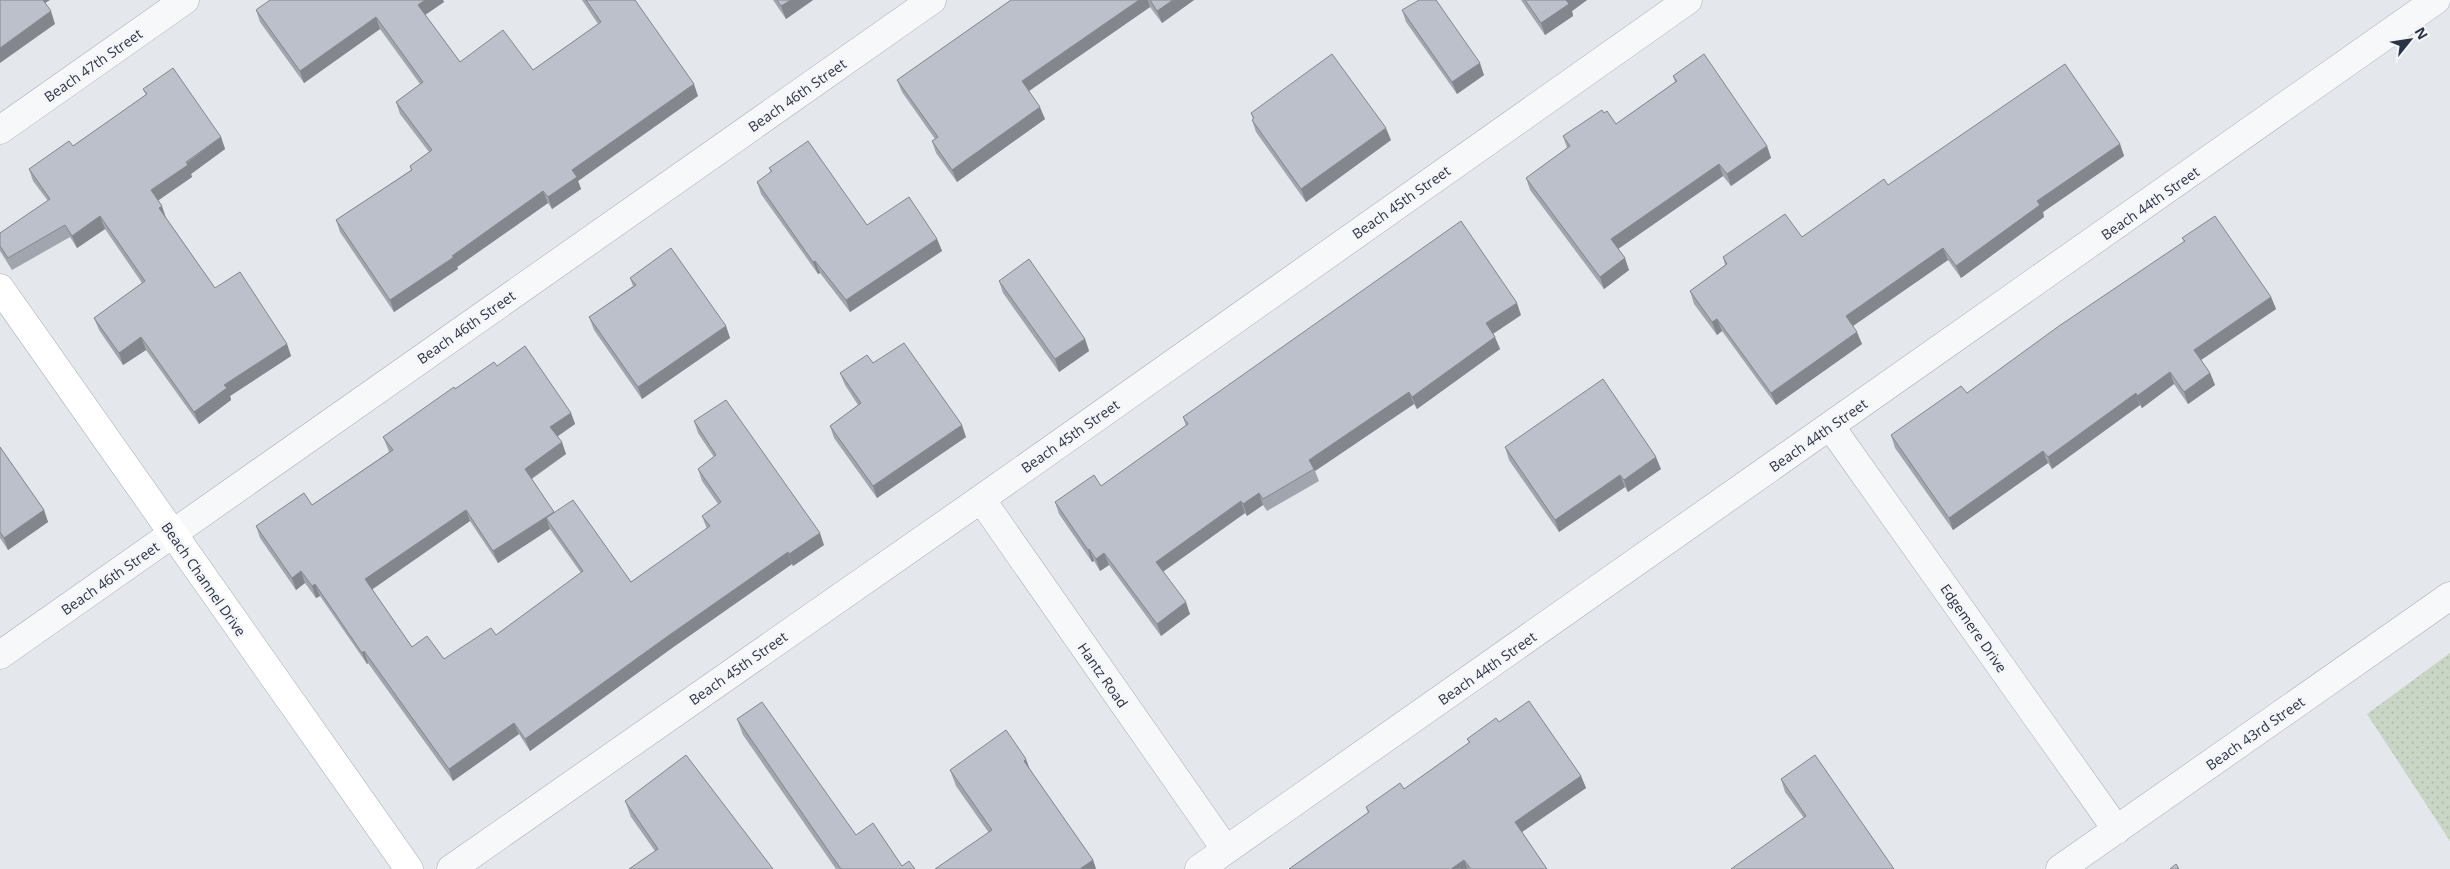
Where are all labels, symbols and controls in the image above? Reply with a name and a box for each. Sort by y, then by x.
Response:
north arrow [2385,15,2435,65]
street label: Beach 47th Street [40,24,146,106]
text: N [2411,24,2433,43]
street label: Beach 46th Street [744,54,850,136]
street label: Beach 45th Street [1348,161,1454,243]
street label: Beach 44th Street [2097,162,2203,244]
street label: Beach 46th Street [413,286,519,368]
street label: Beach 44th Street [1765,394,1871,476]
street label: Beach 45th Street [1017,395,1123,477]
street label: Beach Channel Drive [157,518,251,640]
street label: Beach 46th Street [57,537,163,619]
street label: Edgemere Drive [1936,580,2012,676]
street label: Beach 45th Street [685,627,791,709]
street label: Beach 44th Street [1434,627,1540,709]
street label: Hantz Road [1074,639,1132,711]
street label: Beach 43rd Street [2202,692,2308,774]

